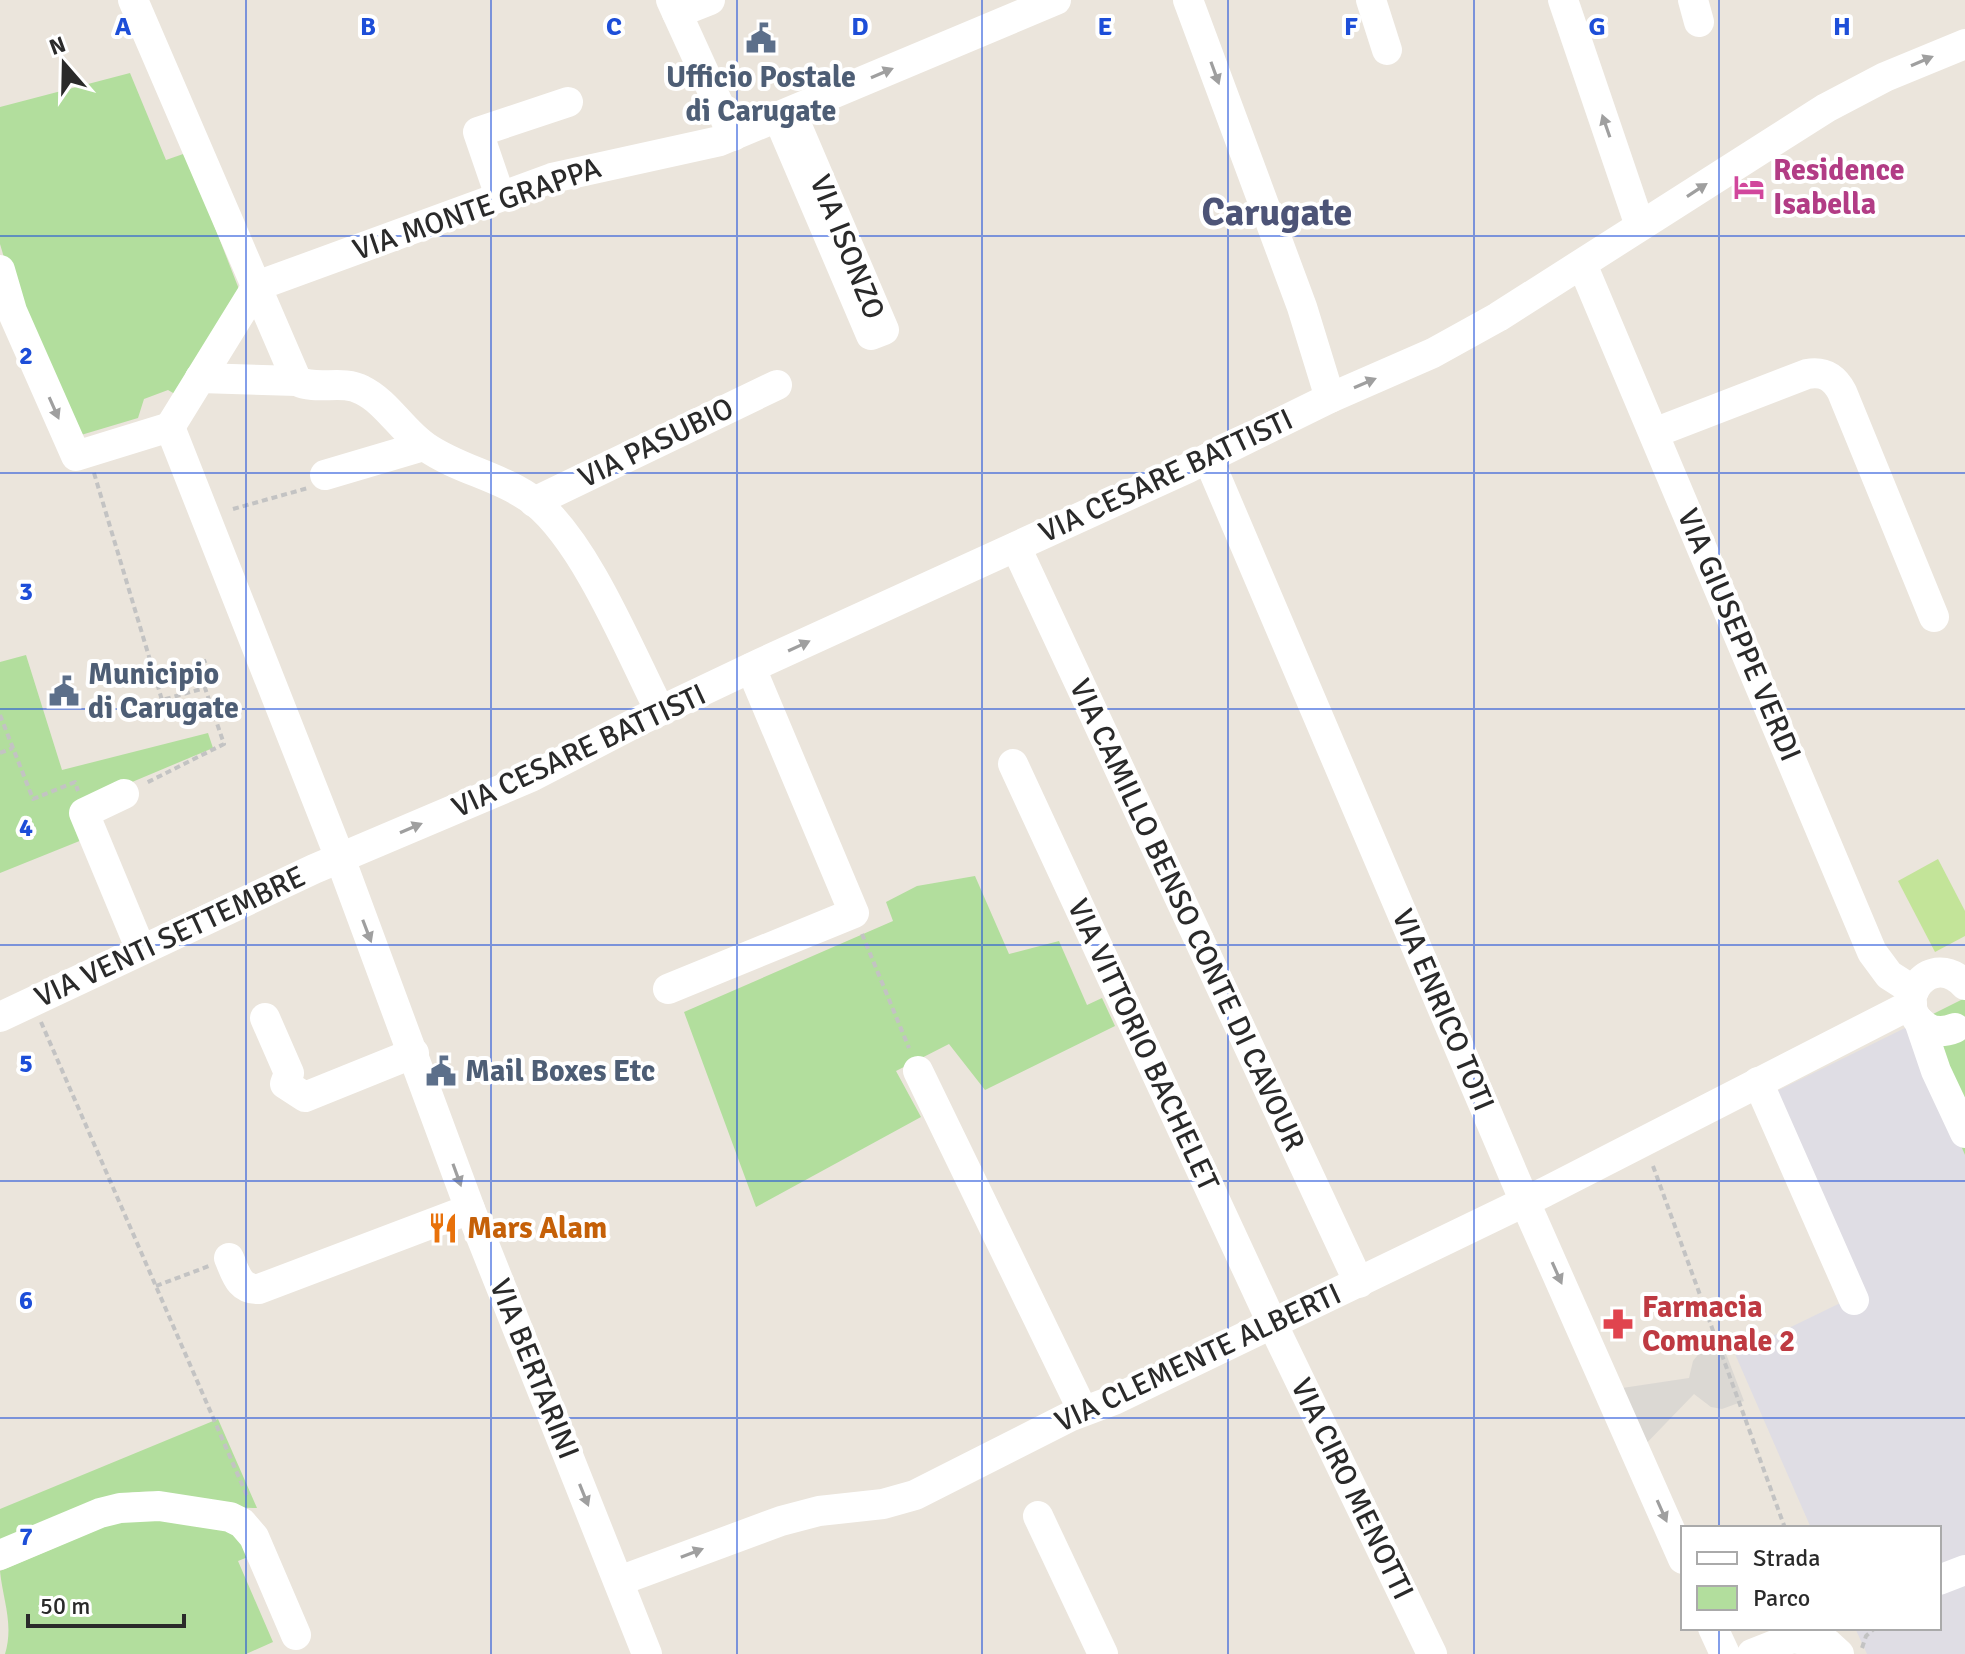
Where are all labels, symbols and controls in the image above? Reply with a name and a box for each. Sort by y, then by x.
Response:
text: A [115,11,132,43]
text: B [360,11,376,43]
text: C [606,11,622,43]
text: D [851,11,869,43]
text: E [1098,11,1112,43]
text: F [1344,11,1358,43]
text: G [1588,11,1606,43]
text: H [1833,11,1851,43]
public building icon: Ufficio Postale di Carugate [744,21,778,55]
north arrow [24,24,104,104]
text: N [46,30,69,61]
one-way arrow [1910,55,1934,68]
place label: Ufficio Postale di Carugate [666,59,856,130]
one-way arrow [1209,61,1222,85]
one-way arrow [871,67,894,80]
one-way arrow [1600,114,1612,138]
street label: VIA MONTE GRAPPA [348,149,606,269]
place label: Residence Isabella [1773,152,1905,223]
street label: VIA ISONZO [801,169,893,325]
hotel icon: Residence Isabella [1732,170,1766,204]
one-way arrow [1686,183,1708,197]
district label: Carugate [1202,189,1352,236]
text: 2 [19,340,33,372]
one-way arrow [1353,377,1376,390]
street label: VIA PASUBIO [572,390,740,496]
one-way arrow [48,396,61,419]
street label: VIA CESARE BATTISTI [1033,401,1299,551]
street label: VIA GIUSEPPE VERDI [1669,503,1809,767]
text: 3 [19,576,33,608]
one-way arrow [787,639,810,653]
place label: Municipio di Carugate [88,656,239,727]
street label: VIA CAMILLO BENSO CONTE DI CAVOUR [1061,673,1313,1157]
public building icon: Municipio di Carugate [47,674,81,708]
street label: VIA CESARE BATTISTI [446,676,712,826]
text: 4 [19,812,33,844]
one-way arrow [400,821,423,834]
street label: VIA VENTI SETTEMBRE [29,858,311,1016]
street label: VIA VITTORIO BACHELET [1059,893,1227,1197]
street label: VIA ENRICO TOTI [1384,903,1502,1117]
one-way arrow [361,919,374,943]
text: 5 [19,1048,33,1080]
place label: Mail Boxes Etc [465,1053,655,1090]
public building icon: Mail Boxes Etc [424,1054,458,1088]
one-way arrow [452,1163,464,1187]
place label: Mars Alam [467,1210,607,1247]
restaurant icon: Mars Alam [426,1211,460,1245]
one-way arrow [1550,1261,1563,1285]
street label: VIA BERTARINI [481,1274,587,1464]
street label: VIA CLEMENTE ALBERTI [1049,1275,1347,1441]
text: 6 [19,1285,33,1317]
place label: Farmacia Comunale 2 [1642,1289,1795,1360]
pharmacy icon: Farmacia Comunale 2 [1601,1307,1635,1341]
street label: VIA CIRO MENOTTI [1282,1372,1422,1606]
one-way arrow [578,1483,591,1507]
one-way arrow [1655,1499,1668,1522]
text: 7 [19,1521,33,1553]
legend [1681,1526,1941,1630]
text: Strada [1753,1543,1820,1573]
one-way arrow [680,1546,704,1559]
scale bar [28,1578,184,1628]
text: Parco [1753,1583,1810,1613]
text: 50 m [40,1591,90,1621]

